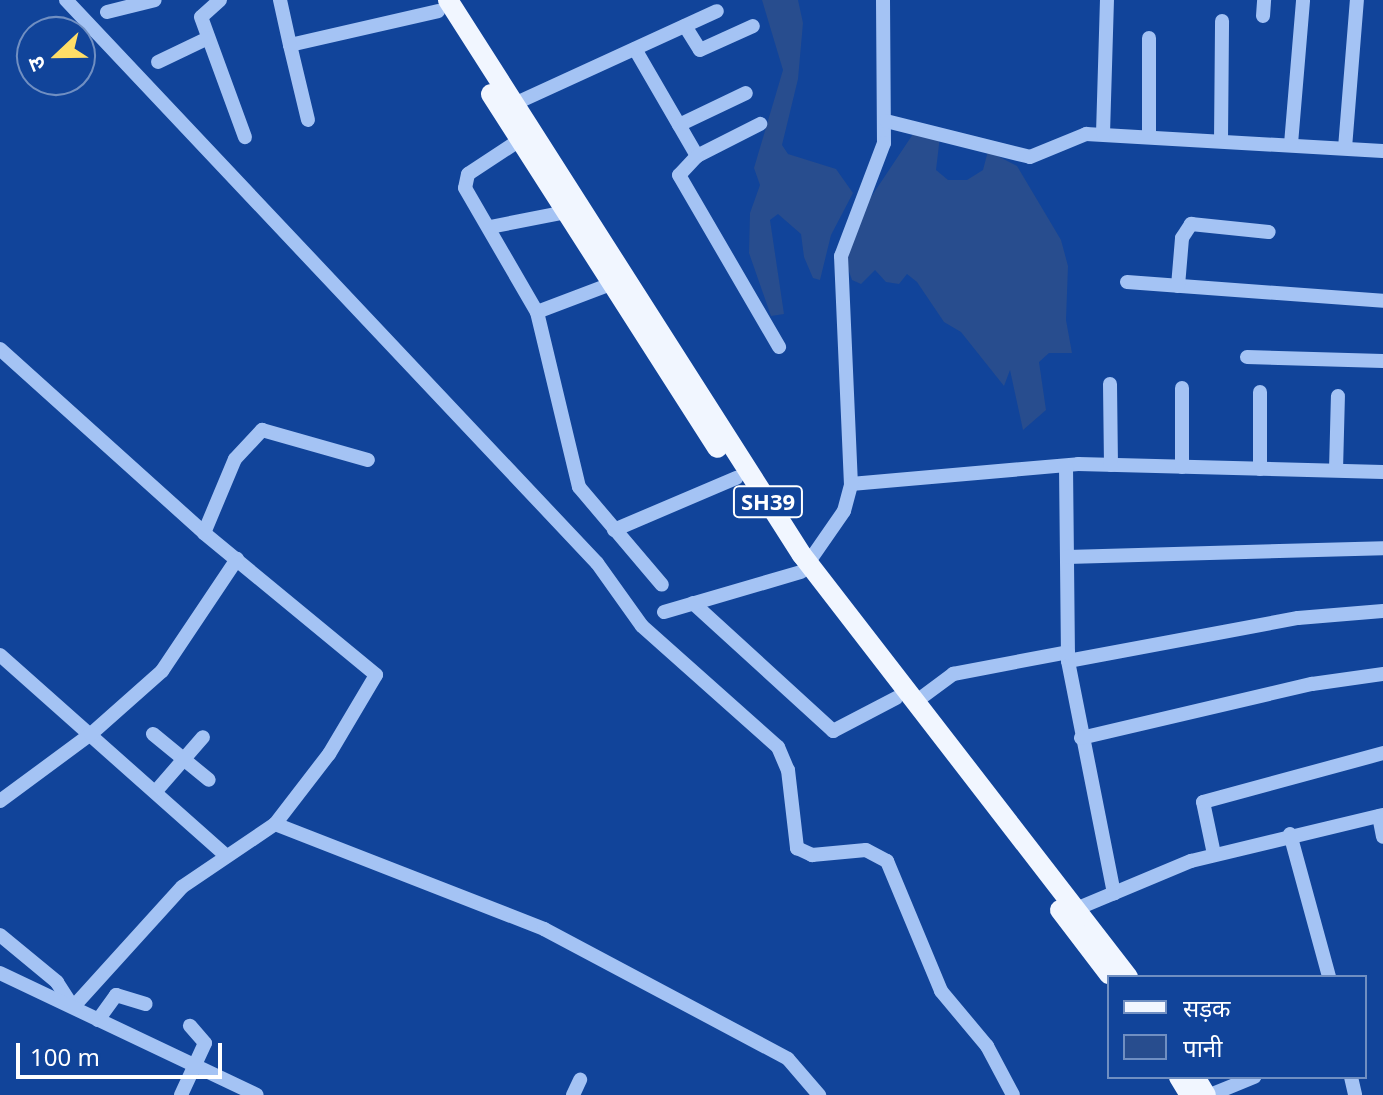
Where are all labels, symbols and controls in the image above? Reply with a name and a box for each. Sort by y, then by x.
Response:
north arrow [16,16,96,96]
text: उ [19,53,52,76]
road number: SH39 [732,484,804,520]
legend [1107,975,1367,1079]
text: सड़क [1183,991,1231,1024]
scale bar [20,1027,226,1077]
text: पानी [1183,1031,1222,1064]
text: 100 m [30,1040,100,1073]

